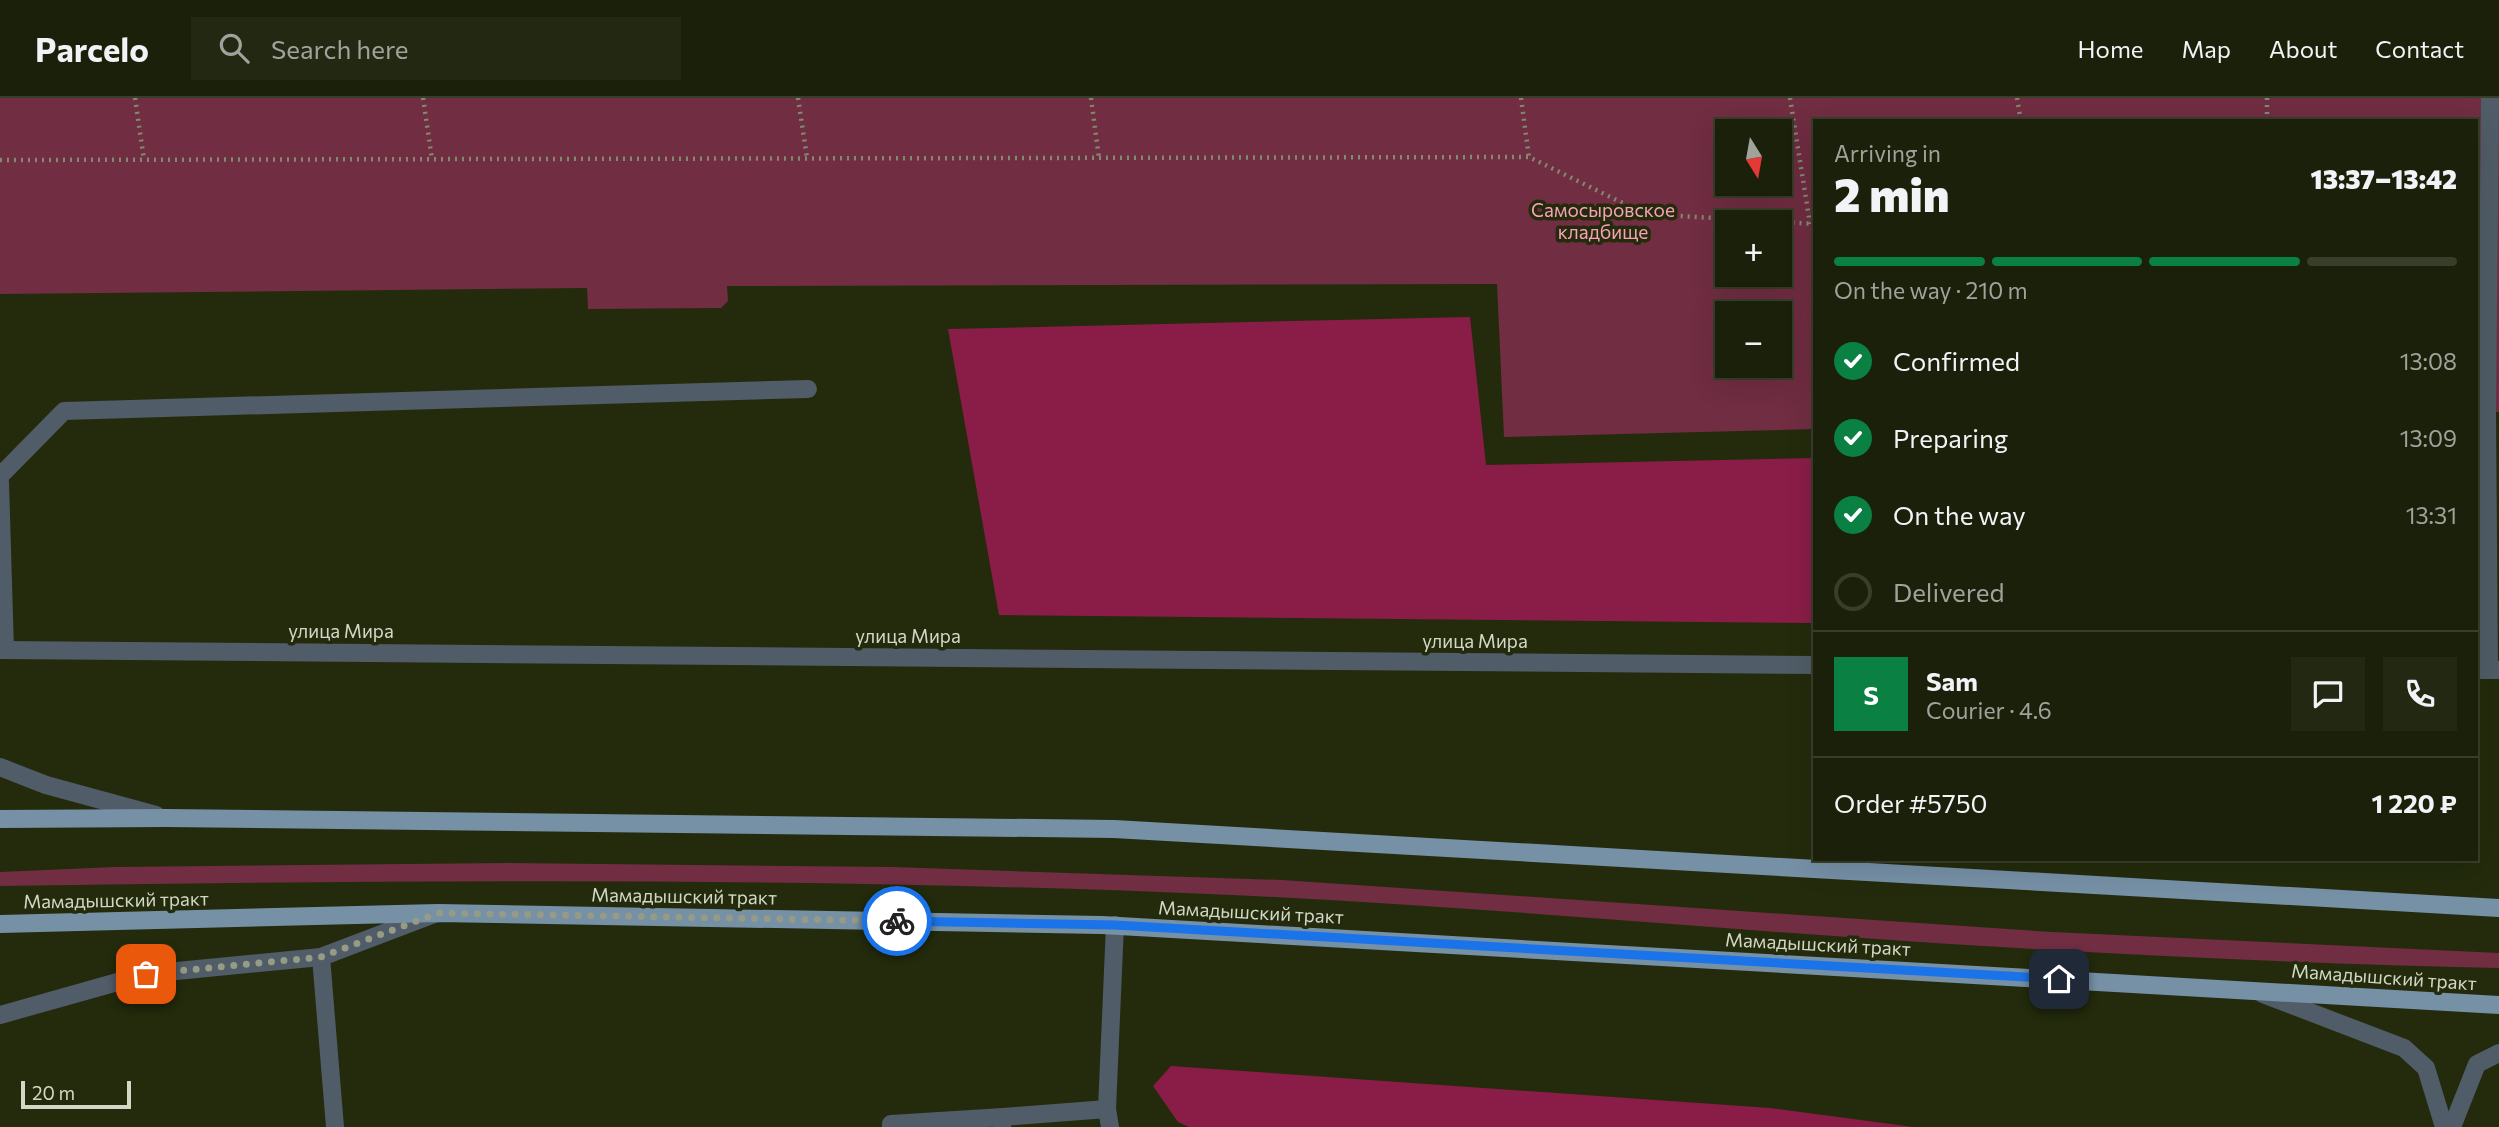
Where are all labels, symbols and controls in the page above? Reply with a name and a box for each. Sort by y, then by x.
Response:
search box [191,17,681,80]
text: Parcelo [35,28,149,69]
icon: search [215,29,253,67]
text: Search here [271,33,409,64]
text: Home [2078,34,2144,63]
text: Map [2182,34,2231,63]
text: About [2269,34,2337,63]
text: Contact [2375,34,2464,63]
north arrow [1715,119,1792,196]
map controls [1715,119,1792,378]
text: Arriving in [1834,139,1941,167]
text: 13:37–13:42 [2311,163,2457,194]
text: 2 min [1834,165,1950,221]
park label: Самосыровское кладбище [1531,198,1675,243]
button: + [1715,210,1792,287]
text: On the way · 210 m [1834,276,2028,304]
button: − [1715,301,1792,378]
icon: check [1834,342,1872,380]
text: Confirmed [1893,345,2020,376]
text: 13:08 [2400,347,2457,375]
icon: check [1834,419,1872,457]
text: Preparing [1893,422,2008,453]
text: 13:09 [2400,424,2457,452]
icon: check [1834,496,1872,534]
text: On the way [1893,499,2026,530]
text: 13:31 [2406,501,2457,529]
text: Delivered [1893,576,2004,607]
street label: улица Мира [288,619,394,642]
street label: улица Мира [855,624,961,647]
street label: улица Мира [1422,629,1528,652]
button: chat [2291,657,2365,731]
button: phone [2383,657,2457,731]
text: Sam [1926,665,1978,696]
text: S [1863,679,1879,710]
text: Courier · 4.6 [1926,696,2052,724]
text: Order #5750 [1834,787,1988,818]
text: 1 220 ₽ [2371,787,2457,818]
street label: Мамадышский тракт [591,882,777,909]
street label: Мамадышский тракт [23,886,209,913]
courier [862,886,932,956]
street label: Мамадышский тракт [1158,895,1345,928]
icon: bike [878,902,916,940]
street label: Мамадышский тракт [1725,927,1912,960]
pin [116,944,176,1004]
pin [2029,949,2089,1009]
icon: bag [127,955,165,993]
street label: Мамадышский тракт [2291,959,2478,994]
icon: home [2040,960,2078,998]
scale bar [21,1078,131,1110]
text: 20 m [32,1081,75,1104]

